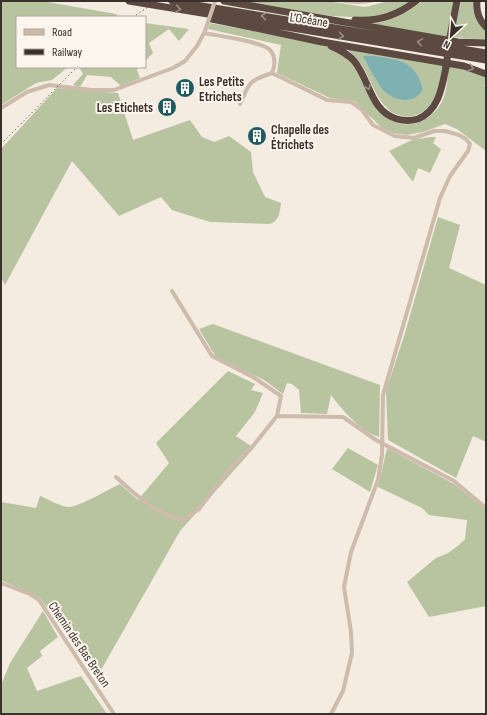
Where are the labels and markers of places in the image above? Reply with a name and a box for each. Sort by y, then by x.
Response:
place label: Les Petits Etrichets [199,74,244,105]
building icon: Les Petits Etrichets [174,77,196,99]
building icon: Les Etichets [156,96,178,118]
place label: Les Etichets [97,100,153,116]
place label: Chapelle des Étrichets [271,122,329,153]
building icon: Chapelle des Étrichets [246,125,268,147]

